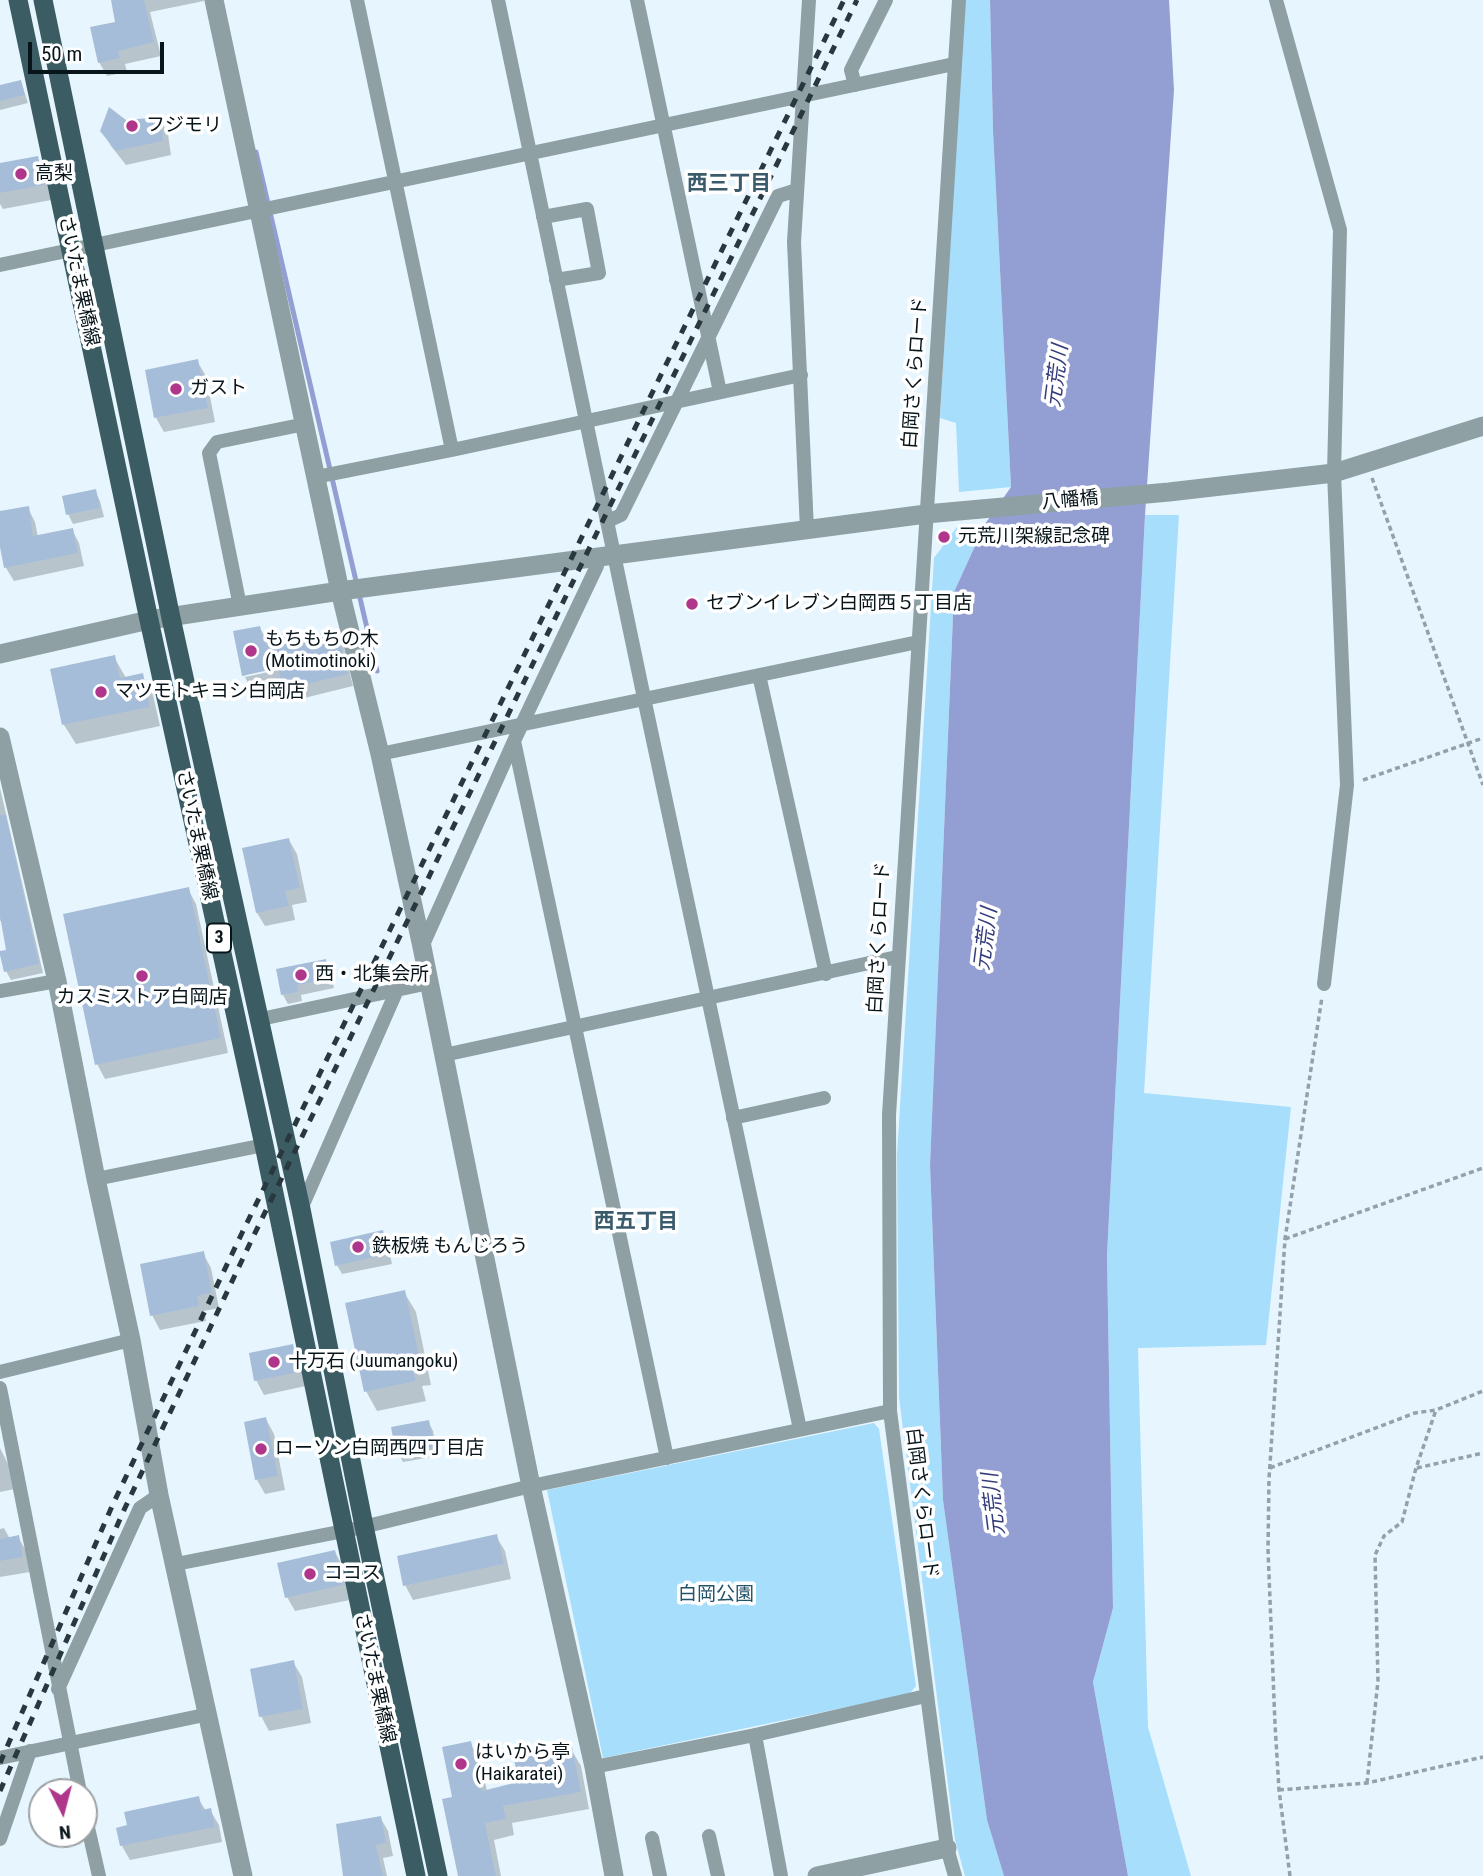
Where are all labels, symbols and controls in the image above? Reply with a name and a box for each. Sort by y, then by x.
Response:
scale bar [32,28,168,72]
text: 50 m [41,42,82,66]
place label: フジモリ [146,115,222,137]
marker: フジモリ [124,118,140,134]
place label: 高梨 [35,163,73,185]
marker: 高梨 [13,166,29,182]
district label: 西三丁目 [687,172,771,198]
street label: さいたま栗橋線 [53,214,103,348]
street label: 白岡さくらロード [899,296,933,450]
water label: 元荒川 [1042,343,1074,409]
place label: ガスト [190,378,247,400]
marker: ガスト [168,381,184,397]
street label: 八幡橋 [1041,487,1099,515]
place label: 元荒川架線記念碑 [958,526,1110,548]
marker: 元荒川架線記念碑 [936,529,952,545]
place label: セブンイレブン白岡西５丁目店 [706,593,972,615]
marker: セブンイレブン白岡西５丁目店 [684,596,700,612]
place label: もちもちの木 (Motimotinoki) [265,629,379,673]
marker: もちもちの木 (Motimotinoki) [243,643,259,659]
place label: マツモトキヨシ白岡店 [115,681,305,703]
marker: マツモトキヨシ白岡店 [93,684,109,700]
street label: さいたま栗橋線 [171,768,221,902]
street label: 白岡さくらロード [865,862,895,1014]
water label: 元荒川 [971,906,1003,972]
road number: 3 [207,923,231,953]
place label: 西・北集会所 [315,964,429,986]
marker: 西・北集会所 [293,967,309,983]
marker: カスミストア白岡店 [134,968,150,984]
place label: カスミストア白岡店 [57,987,227,1009]
district label: 西五丁目 [594,1210,678,1236]
place label: 鉄板焼 もんじろう [372,1236,528,1258]
marker: 鉄板焼 もんじろう [350,1239,366,1255]
place label: 十万石 (Juumangoku) [288,1351,458,1373]
marker: 十万石 (Juumangoku) [266,1354,282,1370]
street label: 白岡さくらロード [900,1426,942,1580]
place label: ローソン白岡西四丁目店 [275,1438,484,1460]
marker: ローソン白岡西四丁目店 [253,1441,269,1457]
water label: 元荒川 [979,1471,1011,1537]
place label: ココス [324,1563,381,1585]
marker: ココス [302,1566,318,1582]
park label: 白岡公園 [678,1584,754,1606]
street label: さいたま栗橋線 [349,1611,399,1745]
place label: はいから亭 (Haikaratei) [475,1742,570,1786]
marker: はいから亭 (Haikaratei) [453,1756,469,1772]
north arrow [28,1778,98,1848]
text: N [58,1820,72,1844]

